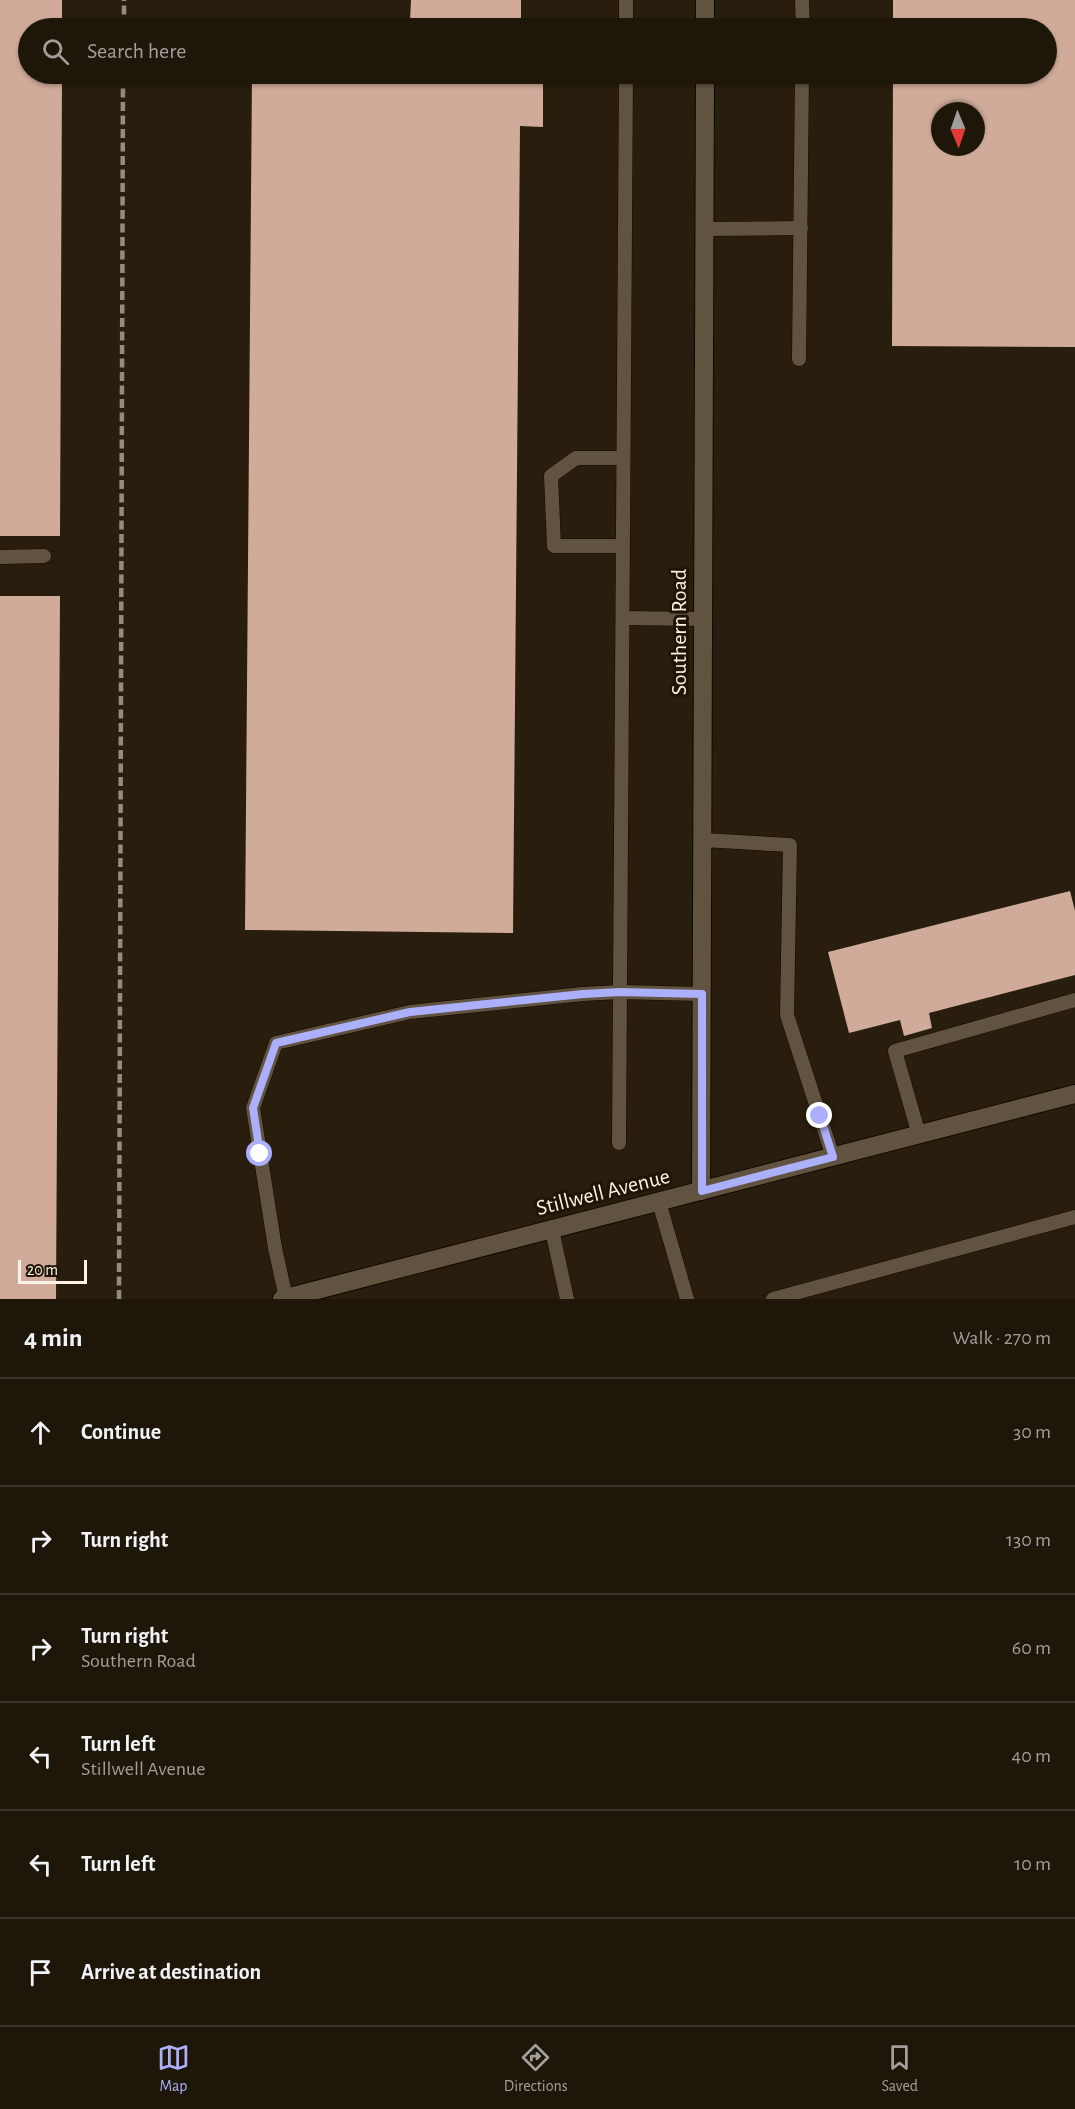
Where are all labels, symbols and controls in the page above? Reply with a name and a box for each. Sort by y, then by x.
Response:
search box [18,18,1057,84]
icon: search [39,35,72,68]
text: Search here [87,40,186,62]
north arrow [931,102,985,156]
street label: Southern Road [668,569,690,695]
route end [806,1102,832,1128]
route start [246,1140,272,1166]
street label: Stillwell Avenue [534,1165,672,1219]
scale bar [18,1257,87,1284]
text: 20 m [27,1262,58,1278]
text: 4 min [24,1325,83,1351]
text: Walk · 270 m [952,1328,1051,1348]
icon: ahead [24,1416,57,1449]
text: Continue [81,1421,161,1443]
text: 30 m [1013,1422,1051,1442]
icon: right [24,1524,57,1557]
text: Turn right [81,1529,168,1551]
text: 130 m [1006,1530,1051,1550]
text: Turn right [81,1625,168,1647]
icon: right [24,1632,57,1665]
text: 60 m [1012,1638,1051,1658]
text: Southern Road [81,1651,196,1671]
text: Turn left [81,1733,155,1755]
icon: left [24,1740,57,1773]
text: 40 m [1012,1746,1051,1766]
text: Stillwell Avenue [81,1759,205,1779]
icon: left [24,1848,57,1881]
text: Turn left [81,1853,155,1875]
text: 10 m [1014,1854,1051,1874]
icon: arrive [24,1956,57,1989]
text: Arrive at destination [81,1961,261,1983]
tab: Map [157,2041,190,2096]
tab: Directions [504,2041,568,2096]
tab: Saved [881,2041,918,2096]

